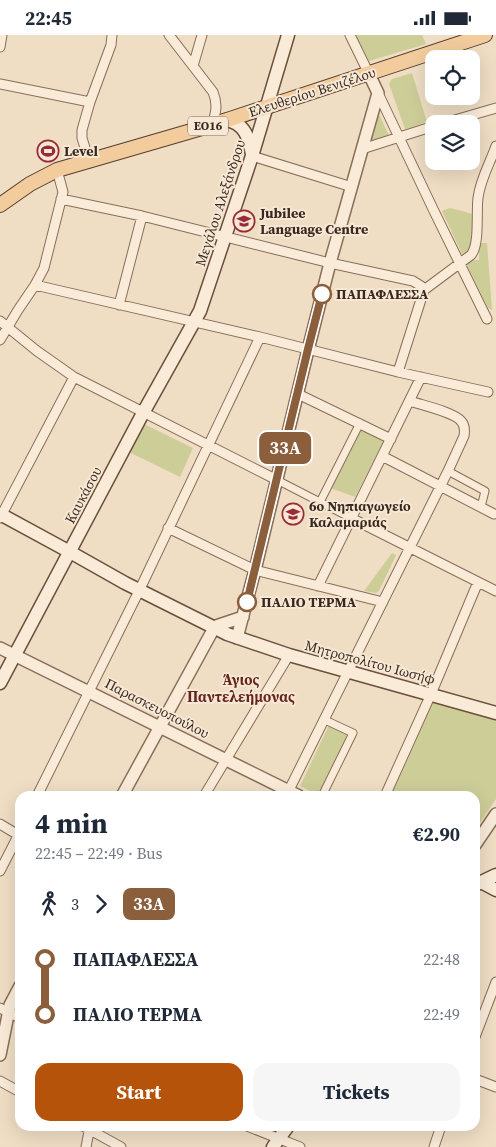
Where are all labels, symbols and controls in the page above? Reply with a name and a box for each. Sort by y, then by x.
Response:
text: 22:45 [25,5,72,31]
map controls [425,50,480,170]
button: locate [425,50,480,105]
street label: Ελευθερίου Βενιζέλου [246,62,378,122]
button: layers [425,115,480,170]
road number: ΕΟ16 [188,117,228,135]
street label: Μεγάλου Αλεξάνδρου [190,137,250,269]
sports icon: Level [36,139,60,163]
place label: Level [64,141,98,161]
place label: Jubilee Language Centre [259,203,368,239]
school or university icon: Jubilee Language Centre [232,209,256,233]
marker: ΠΑΠΑΦΛΕΣΣΑ [312,284,332,304]
place label: ΠΑΠΑΦΛΕΣΣΑ [336,284,429,304]
line badge: 33A [256,432,314,464]
text: 33A [269,435,301,460]
street label: Καυκάσου [60,463,106,527]
place label: 6ο Νηπιαγωγείο Καλαμαριάς [309,496,411,532]
school or university icon: 6ο Νηπιαγωγείο Καλαμαριάς [281,502,305,526]
marker: ΠΑΛΙΟ ΤΕΡΜΑ [237,592,257,612]
place label: ΠΑΛΙΟ ΤΕΡΜΑ [261,592,357,612]
street label: Μητροπολίτου Ιωσήφ [303,635,437,689]
district label: Άγιος Παντελεήμονας [187,669,295,707]
street label: Παρασκευοπούλου [101,673,213,743]
text: 4 min [35,804,108,842]
text: €2.90 [413,821,460,847]
text: 22:45 – 22:49 · Bus [35,842,163,864]
icon: walk [35,890,63,918]
icon: forward [87,890,115,918]
text: 33A [133,891,165,916]
text: 3 [71,893,79,915]
text: ΠΑΠΑΦΛΕΣΣΑ [73,946,198,972]
text: 22:48 [423,948,460,970]
text: ΠΑΛΙΟ ΤΕΡΜΑ [73,1001,202,1027]
text: 22:49 [423,1003,460,1025]
button: Start [35,1063,243,1121]
button: Tickets [253,1063,460,1121]

